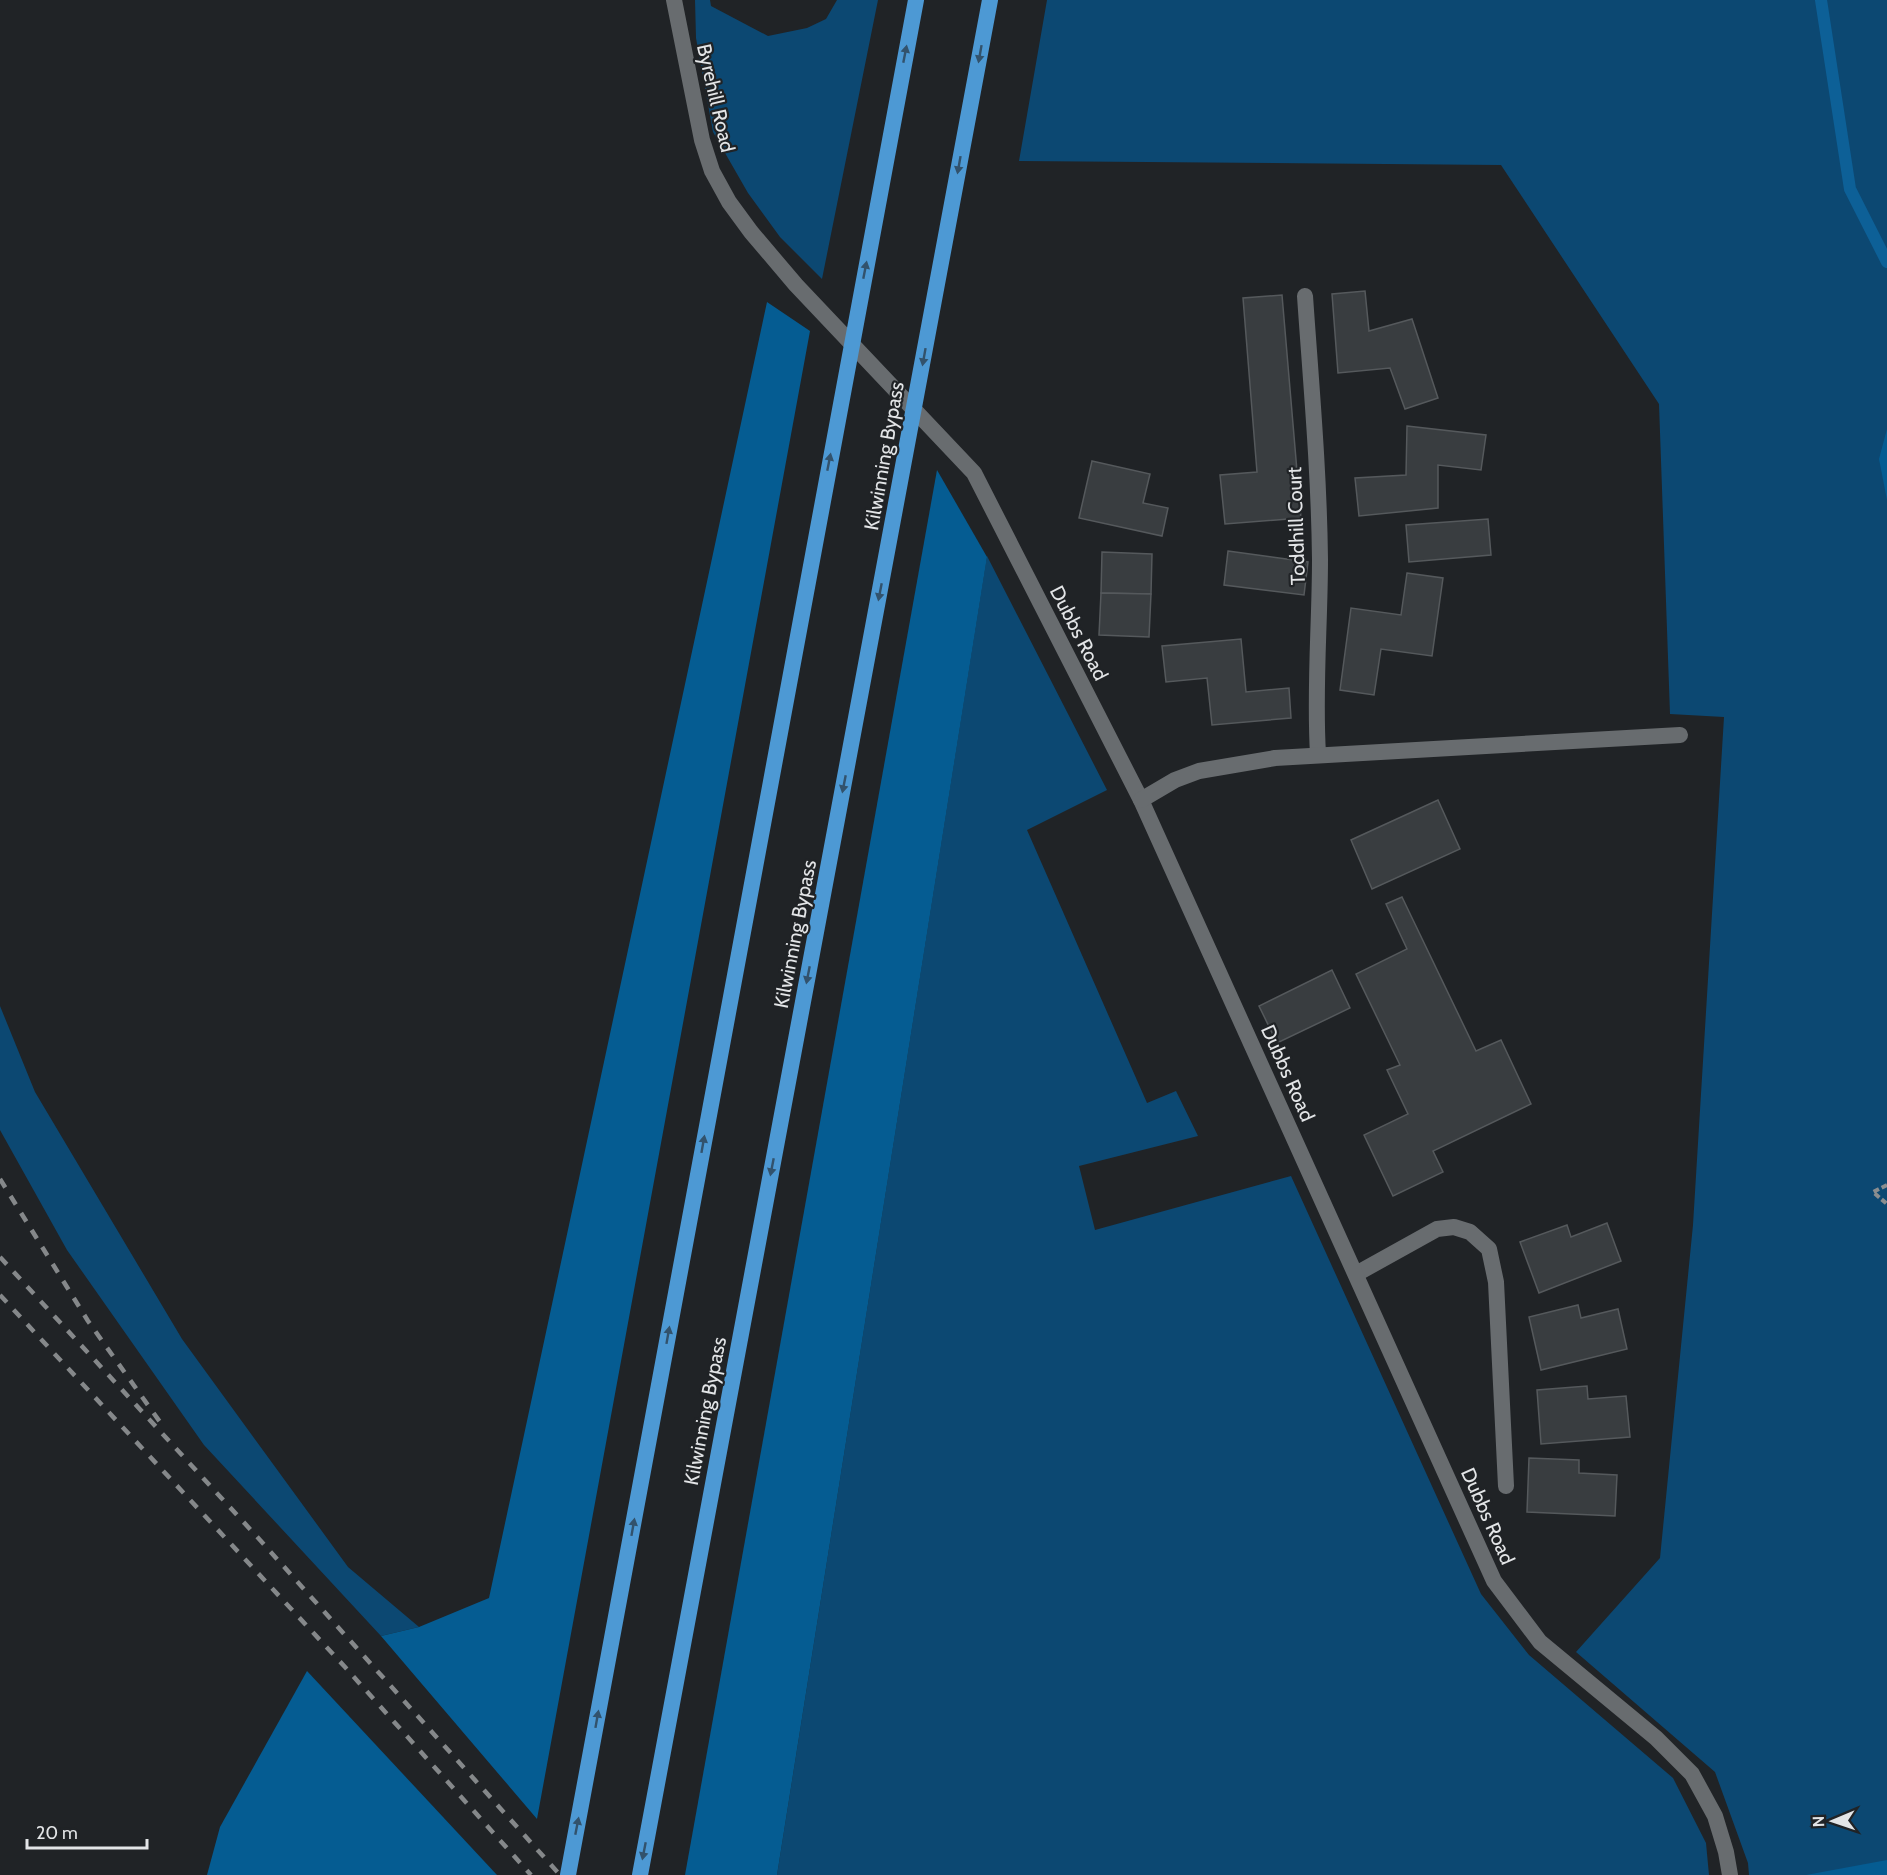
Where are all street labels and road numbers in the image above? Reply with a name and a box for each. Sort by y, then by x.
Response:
street label: Byrehill Road [692,42,740,154]
street label: Kilwinning Bypass [859,380,909,532]
street label: Toddhill Court [1282,466,1310,585]
street label: Dubbs Road [1045,582,1113,684]
street label: Kilwinning Bypass [769,858,821,1010]
street label: Dubbs Road [1256,1021,1320,1125]
street label: Kilwinning Bypass [679,1335,731,1487]
street label: Dubbs Road [1456,1464,1520,1568]

